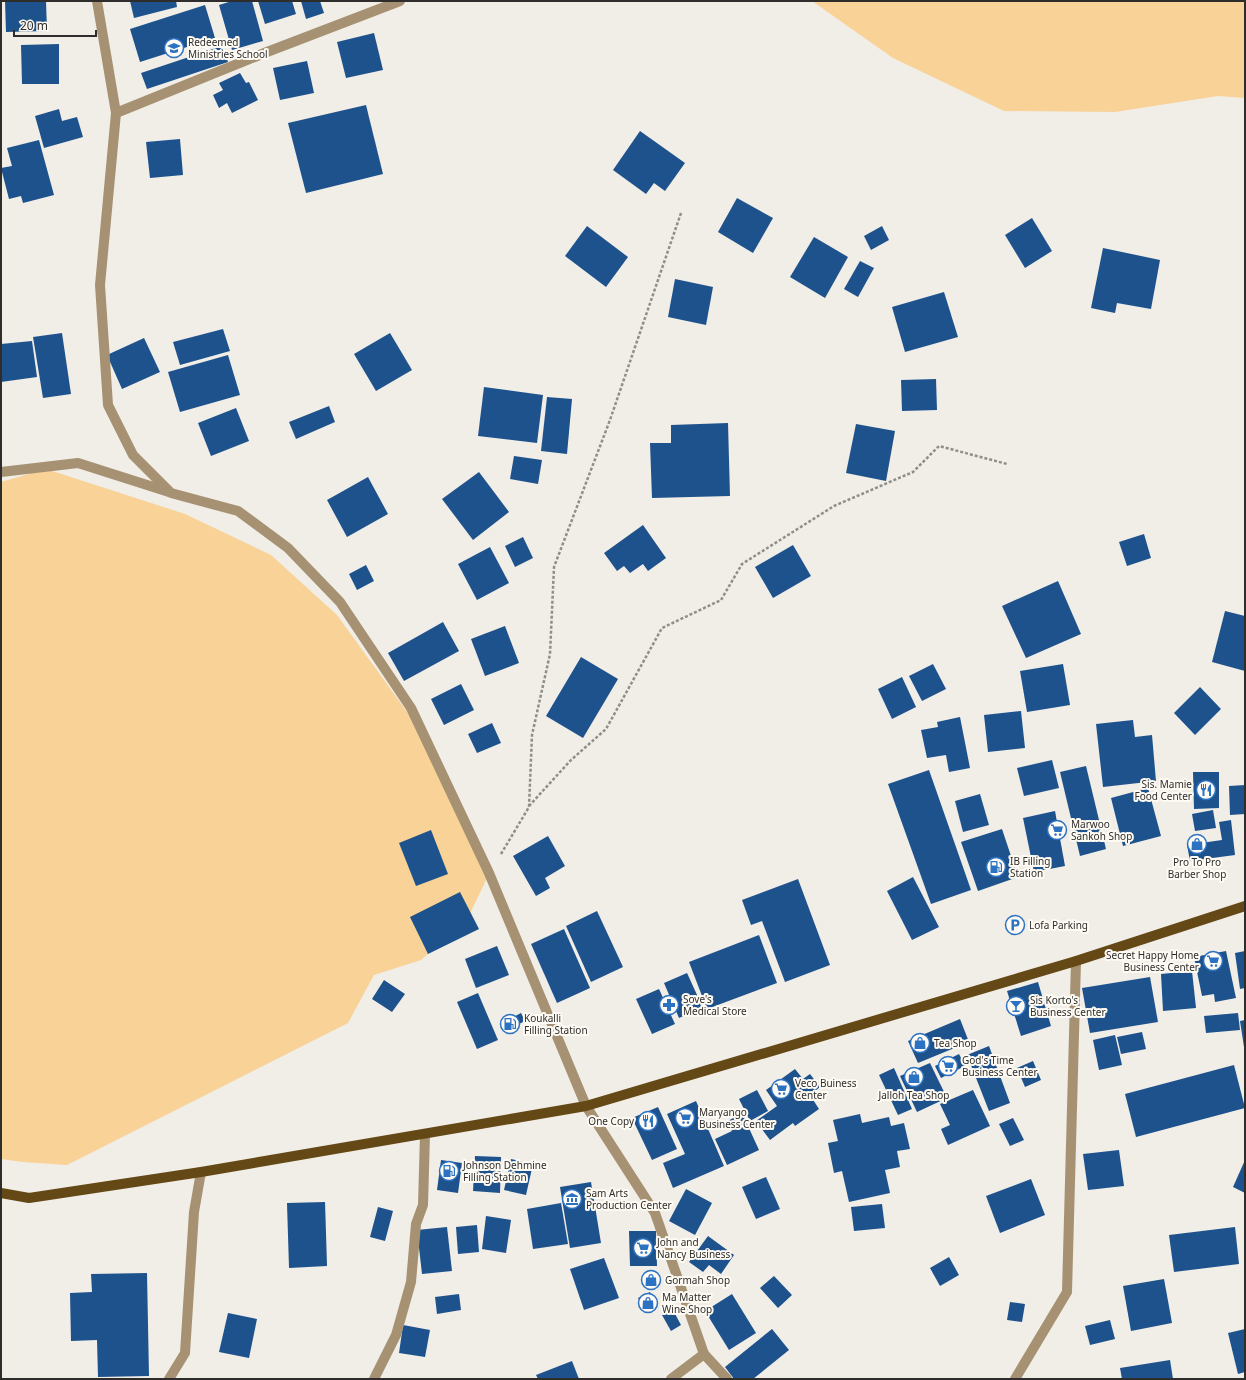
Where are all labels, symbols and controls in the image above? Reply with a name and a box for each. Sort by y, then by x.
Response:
scale bar [14,12,96,38]
text: 20 m [20,17,48,34]
place label: Redeemed Ministries School [188,35,268,61]
school or university icon: Redeemed Ministries School [163,37,185,59]
place label: Sis. Mamie Food Center [1134,777,1192,803]
restaurant icon: Sis. Mamie Food Center [1195,779,1217,801]
place label: Marwoo Sankoh Shop [1071,817,1132,843]
supermarket icon: Marwoo Sankoh Shop [1046,819,1068,841]
shop icon: Pro To Pro Barber Shop [1186,833,1208,855]
place label: IB Filling Station [1010,854,1050,880]
place label: Pro To Pro Barber Shop [1168,855,1226,881]
fuel station icon: IB Filling Station [985,856,1007,878]
parking icon: Lofa Parking [1004,914,1026,936]
place label: Lofa Parking [1029,918,1088,932]
place label: Secret Happy Home Business Center [1106,948,1199,974]
supermarket icon: Secret Happy Home Business Center [1202,950,1224,972]
place label: Sove's Medical Store [683,992,747,1018]
place label: Sis Korto's Business Center [1030,993,1106,1019]
pharmacy icon: Sove's Medical Store [658,994,680,1016]
bar icon: Sis Korto's Business Center [1005,995,1027,1017]
place label: Koukalli Filling Station [524,1011,588,1037]
fuel station icon: Koukalli Filling Station [499,1013,521,1035]
shop icon: Tea Shop [909,1032,931,1054]
place label: Tea Shop [934,1036,977,1050]
place label: God's Time Business Center [962,1053,1038,1079]
supermarket icon: God's Time Business Center [937,1055,959,1077]
shop icon: Jalloh Tea Shop [903,1066,925,1088]
place label: Veco Buiness Center [795,1076,857,1102]
supermarket icon: Veco Buiness Center [770,1078,792,1100]
place label: Jalloh Tea Shop [878,1088,949,1102]
place label: Maryango Business Center [699,1105,775,1131]
supermarket icon: Maryango Business Center [674,1107,696,1129]
restaurant icon: One Copy [637,1110,659,1132]
place label: One Copy [588,1114,635,1128]
place label: Johnson Dehmine Filling Station [462,1158,547,1184]
fuel station icon: Johnson Dehmine Filling Station [438,1160,460,1182]
place label: Sam Arts Production Center [586,1186,672,1212]
museum icon: Sam Arts Production Center [561,1188,583,1210]
place label: John and Nancy Business [656,1235,731,1261]
supermarket icon: John and Nancy Business [632,1237,654,1259]
shop icon: Gormah Shop [640,1269,662,1291]
place label: Gormah Shop [665,1273,730,1287]
place label: Ma Matter Wine Shop [662,1290,712,1316]
shop icon: Ma Matter Wine Shop [637,1292,659,1314]

